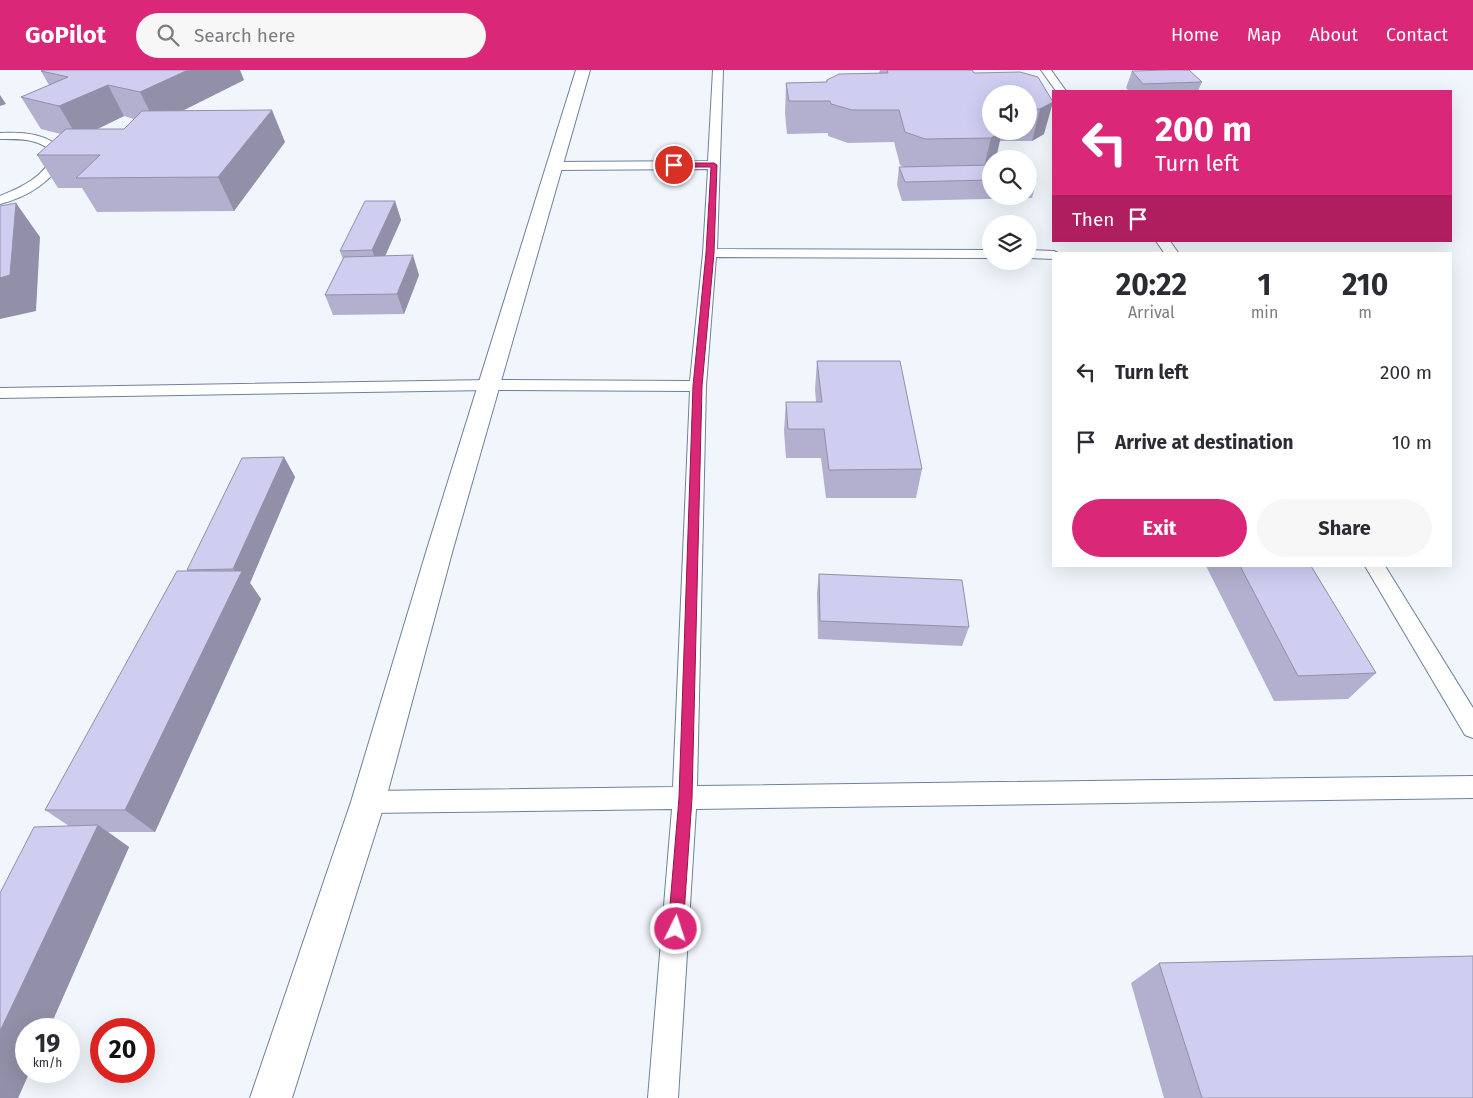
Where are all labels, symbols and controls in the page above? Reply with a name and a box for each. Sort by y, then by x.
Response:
search box [136,13,486,58]
text: GoPilot [25,21,106,49]
icon: search [154,21,182,49]
text: Search here [194,24,295,47]
text: Home [1171,24,1219,46]
text: Map [1247,24,1281,46]
text: About [1309,24,1358,46]
text: Contact [1386,24,1448,46]
map controls [982,85,1037,270]
button: sound [982,85,1037,140]
text: 200 m [1155,108,1252,150]
icon: left [1072,110,1137,175]
pin [653,144,695,186]
button: search [982,150,1037,205]
text: Turn left [1155,150,1239,177]
icon: arrive [660,151,688,179]
icon: arrive [1124,205,1152,233]
text: Then [1072,208,1114,231]
button: layers [982,215,1037,270]
text: 20:22 [1116,267,1187,303]
text: 1 [1258,267,1271,303]
text: 210 [1342,267,1388,303]
text: Arrival [1128,303,1175,322]
text: min [1251,303,1278,322]
text: m [1358,303,1372,322]
icon: left [1072,358,1100,386]
text: Turn left [1115,361,1189,384]
text: 200 m [1380,361,1432,384]
icon: arrive [1072,428,1100,456]
text: Arrive at destination [1115,431,1294,454]
text: 10 m [1392,431,1432,454]
button: Exit [1072,499,1247,557]
button: Share [1257,499,1432,557]
position arrow [649,902,701,954]
speed limit sign: 20 [90,1018,155,1083]
text: 19 [35,1029,60,1059]
text: km/h [33,1056,62,1070]

